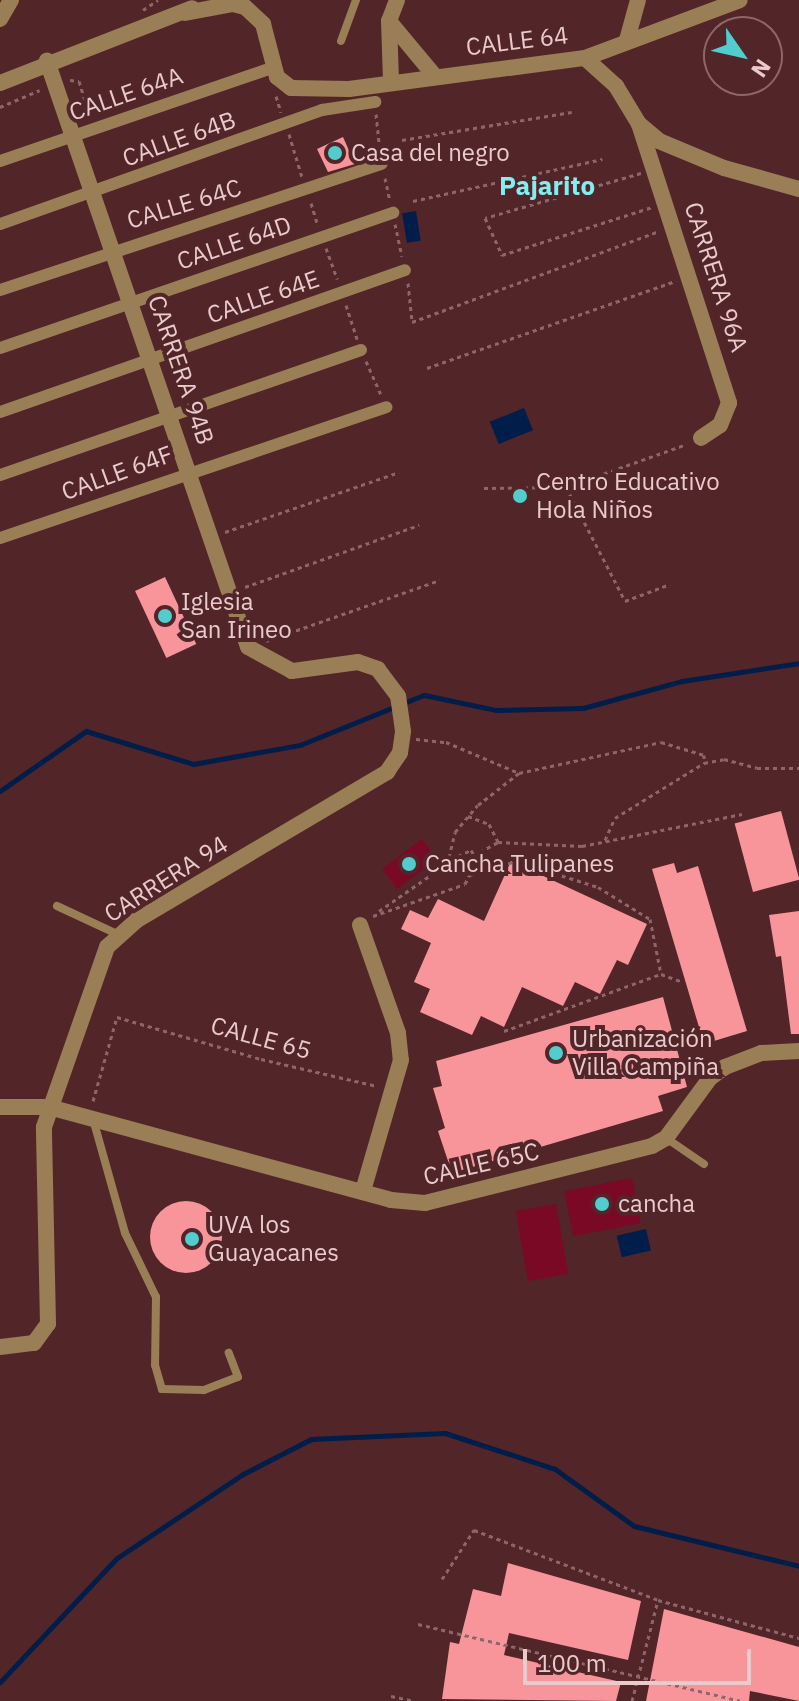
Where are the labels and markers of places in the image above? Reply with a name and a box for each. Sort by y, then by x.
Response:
place label: Casa del negro [351,139,510,167]
marker: Casa del negro [326,144,344,162]
place label: Centro Educativo Hola Niños [536,468,720,524]
marker: Centro Educativo Hola Niños [511,487,529,505]
place label: Iglesia San Irineo [181,588,292,644]
marker: Iglesia San Irineo [156,607,174,625]
place label: Cancha Tulipanes [425,850,614,878]
marker: Cancha Tulipanes [400,855,418,873]
place label: Urbanización Villa Campiña [572,1025,719,1081]
marker: Urbanización Villa Campiña [547,1044,565,1062]
place label: cancha [618,1190,695,1218]
marker: cancha [593,1195,611,1213]
place label: UVA los Guayacanes [208,1211,339,1267]
marker: UVA los Guayacanes [183,1230,201,1248]

